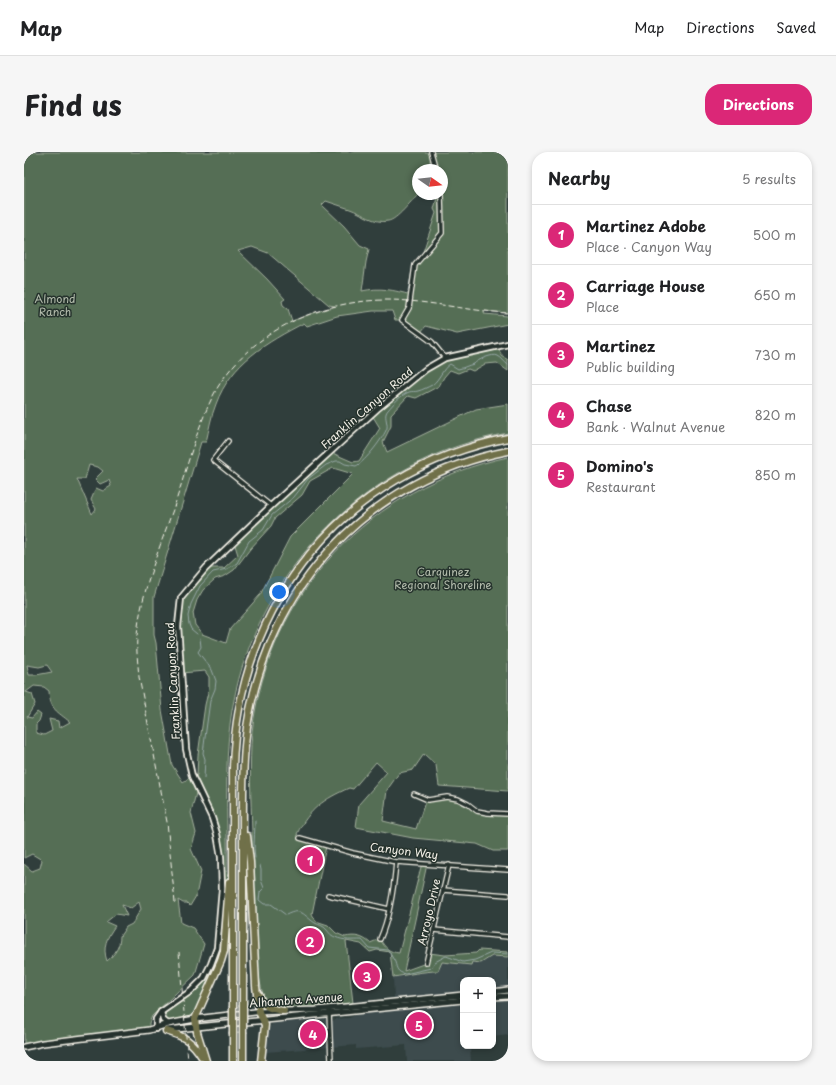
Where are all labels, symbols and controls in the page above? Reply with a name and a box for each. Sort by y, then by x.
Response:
text: Map [20,14,62,42]
text: Map [634,17,664,38]
text: Directions [686,17,754,38]
text: Saved [776,17,816,38]
text: Find us [24,83,122,126]
button: Directions [705,84,812,125]
north arrow [412,164,448,200]
text: Nearby [548,165,610,191]
text: 5 results [742,169,796,188]
text: Martinez Adobe [586,214,706,237]
text: 1 [558,225,564,244]
text: 500 m [753,225,796,244]
text: Place · Canyon Way [586,237,712,256]
text: Carriage House [586,274,705,297]
text: 2 [556,285,566,304]
text: 650 m [754,285,796,304]
park label: Almond Ranch [34,290,76,320]
text: Place [586,297,619,316]
text: Martinez [586,334,655,357]
text: 3 [557,345,565,364]
text: 730 m [755,345,796,364]
text: Public building [586,357,675,376]
street label: Franklin Canyon Road [317,363,417,453]
text: Chase [586,394,632,417]
text: 4 [557,405,565,424]
text: 820 m [755,405,796,424]
text: Bank · Walnut Avenue [586,417,725,436]
text: Domino's [586,454,653,477]
text: 5 [557,465,565,484]
text: 850 m [755,465,796,484]
text: Restaurant [586,477,656,496]
park label: Carquinez Regional Shoreline [394,563,492,593]
your location [269,582,289,602]
street label: Franklin Canyon Road [161,622,184,740]
street label: Canyon Way [369,838,439,863]
pin: 1 [297,845,323,875]
street label: Arroyo Drive [413,877,444,947]
pin: 2 [297,926,323,956]
pin: 3 [354,961,380,991]
map controls [460,977,496,1049]
button: + [460,977,496,1013]
street label: Alhambra Avenue [249,988,343,1011]
pin: 5 [406,1010,432,1040]
button: − [460,1013,496,1049]
pin: 4 [300,1019,326,1049]

